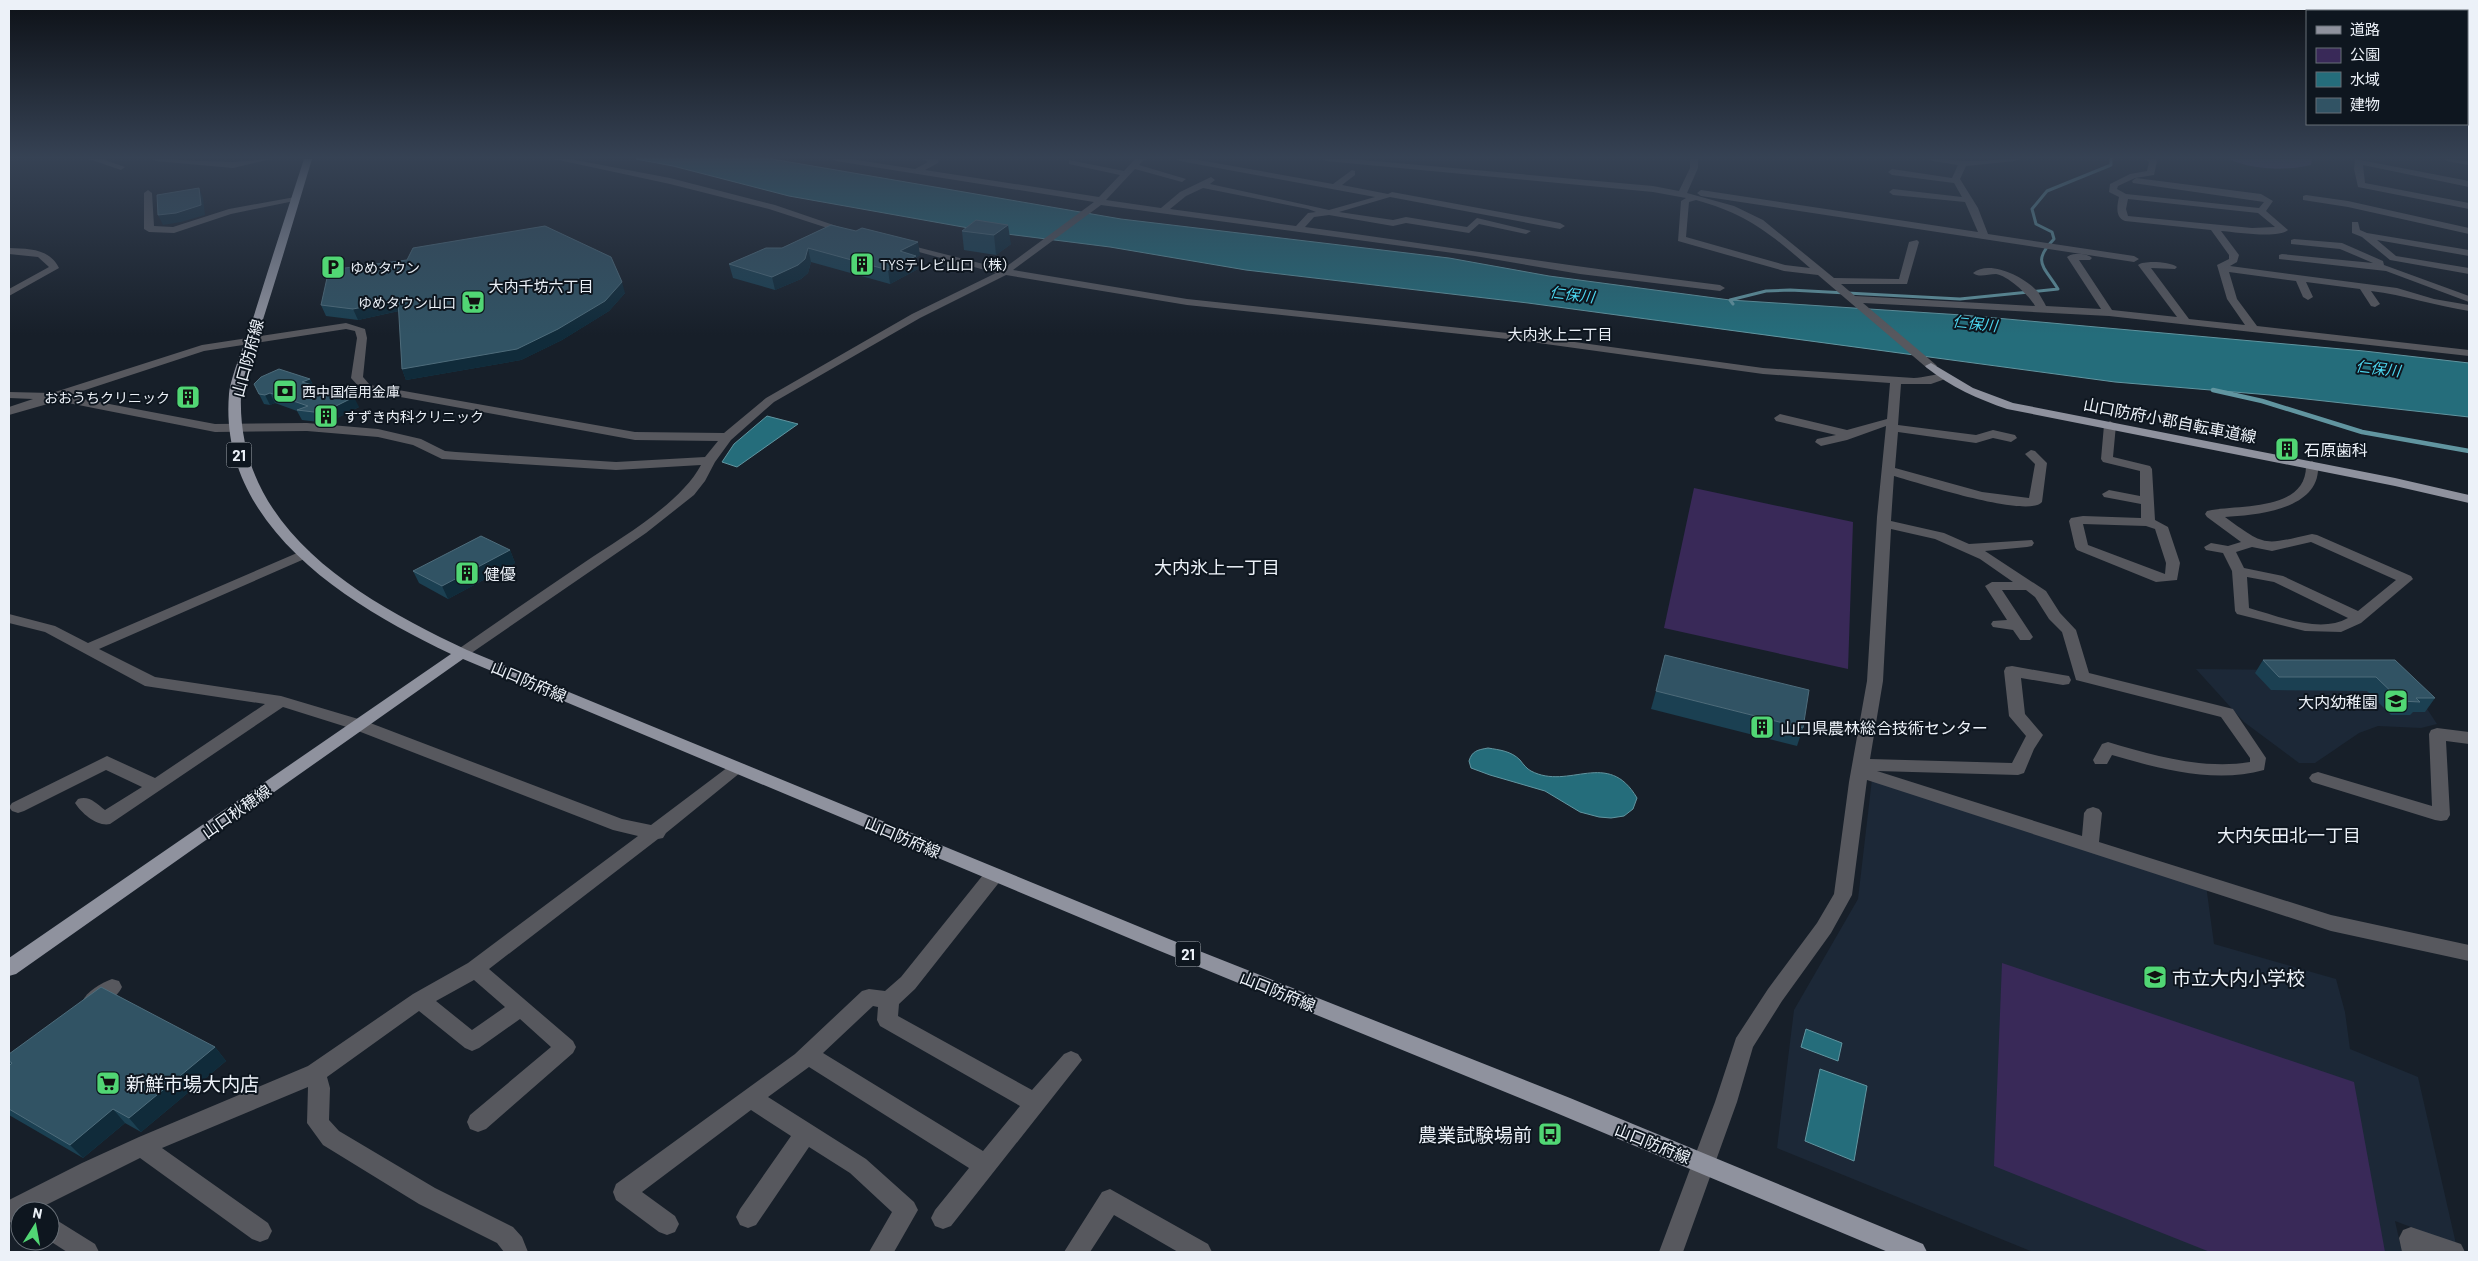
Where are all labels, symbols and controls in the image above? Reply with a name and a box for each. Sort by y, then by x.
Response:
legend [2306,10,2468,125]
text: 道路 [2350,20,2380,38]
text: 公園 [2350,45,2380,63]
text: 水域 [2350,70,2380,88]
text: 建物 [2350,95,2380,113]
building icon: TYSテレビ山口（株） [849,251,875,277]
parking icon: ゆめタウン [320,254,346,280]
place label: TYSテレビ山口（株） [880,256,1016,273]
place label: ゆめタウン [350,259,420,276]
district label: 大内千坊六丁目 [488,277,594,295]
water label: 仁保川 [1549,282,1597,306]
supermarket icon: ゆめタウン山口 [460,289,486,315]
place label: ゆめタウン山口 [358,294,456,311]
water label: 仁保川 [1952,312,2000,335]
street label: 山口防府線 [227,317,267,399]
district label: 大内氷上二丁目 [1507,325,1613,343]
water label: 仁保川 [2355,356,2403,380]
bank icon: 西中国信用金庫 [272,378,298,404]
place label: 西中国信用金庫 [302,383,400,400]
building icon: おおうちクリニック [175,384,201,410]
place label: おおうちクリニック [44,389,170,406]
street label: 山口防府小郡自転車道線 [2082,394,2258,446]
building icon: すずき内科クリニック [313,403,339,429]
place label: すずき内科クリニック [344,408,484,425]
building icon: 石原歯科 [2274,436,2300,462]
place label: 石原歯科 [2304,440,2368,459]
road number: 21 [226,442,252,468]
district label: 大内氷上一丁目 [1154,556,1280,578]
building icon: 健優 [454,560,480,586]
place label: 健優 [484,564,516,583]
street label: 山口防府線 [488,657,570,705]
school or university icon: 大内幼稚園 [2383,688,2409,714]
place label: 大内幼稚園 [2298,692,2378,711]
building icon: 山口県農林総合技術センター [1749,714,1775,740]
place label: 山口県農林総合技術センター [1780,718,1988,737]
street label: 山口秋穂線 [198,780,274,842]
street label: 山口防府線 [862,813,944,861]
district label: 大内矢田北一丁目 [2217,824,2361,846]
road number: 21 [1176,942,1200,966]
school or university icon: 市立大内小学校 [2142,964,2168,990]
place label: 市立大内小学校 [2172,966,2305,989]
street label: 山口防府線 [1237,967,1319,1015]
supermarket icon: 新鮮市場大内店 [95,1070,121,1096]
place label: 新鮮市場大内店 [126,1072,259,1095]
street label: 山口防府線 [1612,1119,1694,1167]
bus stop icon: 農業試験場前 [1537,1121,1563,1147]
place label: 農業試験場前 [1418,1123,1532,1146]
north arrow [10,1201,60,1251]
text: N [31,1204,44,1222]

